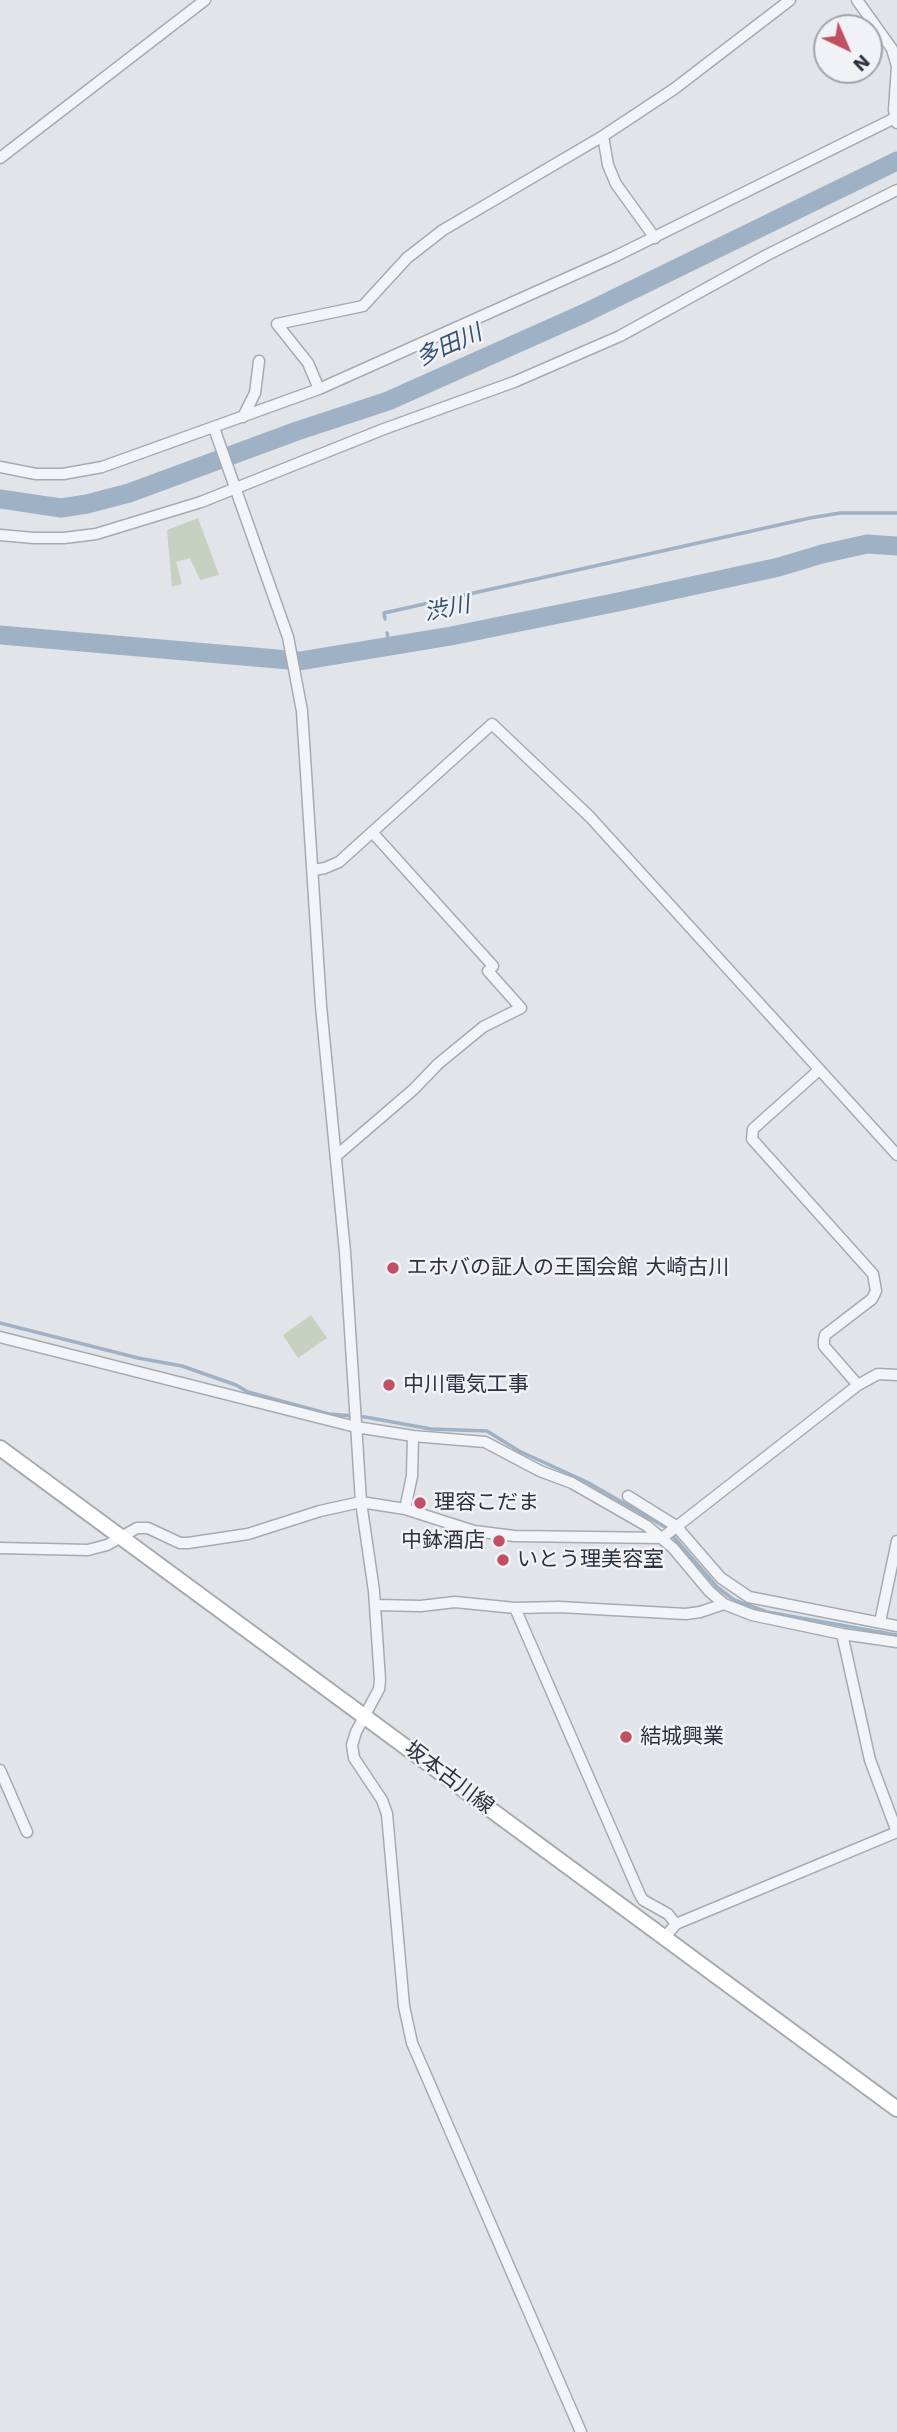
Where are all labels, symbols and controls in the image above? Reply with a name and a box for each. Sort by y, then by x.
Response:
north arrow [813,14,883,84]
text: N [848,50,875,76]
water label: 多田川 [412,319,486,373]
water label: 渋川 [422,591,472,627]
place label: エホバの証人の王国会館 大崎古川 [407,1255,729,1281]
marker: エホバの証人の王国会館 大崎古川 [385,1260,401,1276]
place label: 中川電気工事 [403,1372,529,1398]
marker: 中川電気工事 [381,1377,397,1393]
place label: 理容こだま [434,1490,539,1516]
marker: 理容こだま [412,1495,428,1511]
place label: 中鉢酒店 [401,1528,485,1554]
marker: 中鉢酒店 [491,1533,507,1549]
place label: いとう理美容室 [517,1547,664,1573]
marker: いとう理美容室 [495,1552,511,1568]
place label: 結城興業 [640,1724,724,1750]
marker: 結城興業 [618,1729,634,1745]
street label: 坂本古川線 [399,1736,499,1820]

